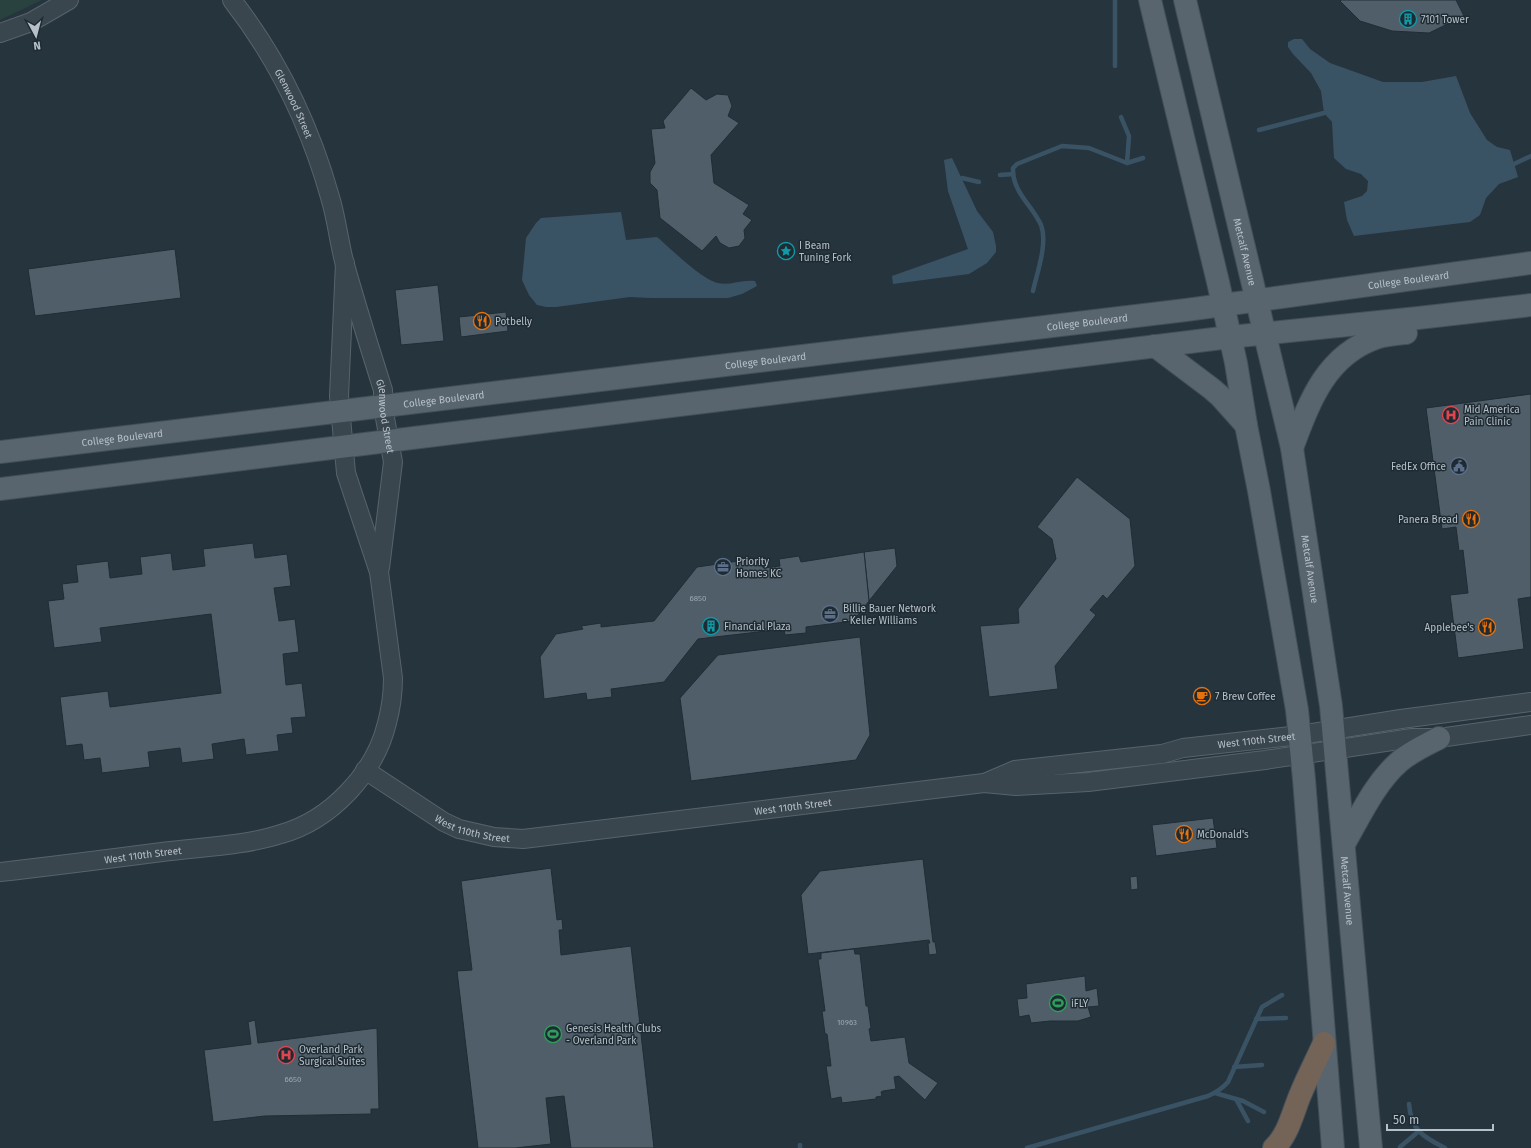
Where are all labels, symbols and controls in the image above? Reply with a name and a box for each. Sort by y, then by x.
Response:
building icon: 7101 Tower [1398,9,1418,29]
place label: 7101 Tower [1421,14,1469,26]
north arrow [16,16,56,56]
text: N [33,39,42,52]
street label: Glenwood Street [272,67,315,141]
street label: Metcalf Avenue [1230,217,1258,287]
place label: I Beam Tuning Fork [799,240,852,264]
place icon: I Beam Tuning Fork [776,241,796,261]
street label: College Boulevard [1367,269,1450,292]
restaurant icon: Potbelly [472,311,492,331]
street label: College Boulevard [1046,312,1129,334]
place label: Potbelly [495,316,532,328]
street label: College Boulevard [724,351,807,372]
street label: Glenwood Street [373,378,396,455]
street label: College Boulevard [403,389,485,411]
place label: Mid America Pain Clinic [1464,404,1520,428]
hospital icon: Mid America Pain Clinic [1441,405,1461,425]
street label: College Boulevard [81,428,163,449]
public building icon: FedEx Office [1449,456,1469,476]
place label: FedEx Office [1391,461,1446,473]
restaurant icon: Panera Bread [1461,509,1481,529]
place label: Panera Bread [1398,514,1458,526]
street label: Metcalf Avenue [1298,534,1320,604]
place label: Priority Homes KC [736,556,782,580]
office icon: Priority Homes KC [713,557,733,577]
house number: 6850 [689,594,707,603]
place label: Billie Bauer Network - Keller Williams [843,603,937,627]
office icon: Billie Bauer Network - Keller Williams [820,604,840,624]
building icon: Financial Plaza [701,616,721,636]
restaurant icon: Applebee's [1477,617,1497,637]
place label: Financial Plaza [724,621,791,633]
place label: Applebee's [1425,622,1474,634]
cafe icon: 7 Brew Coffee [1192,686,1212,706]
place label: 7 Brew Coffee [1215,691,1276,703]
street label: West 110th Street [1217,731,1296,751]
street label: West 110th Street [754,796,833,818]
street label: West 110th Street [432,813,511,845]
restaurant icon: McDonald's [1174,824,1194,844]
place label: McDonald's [1197,829,1249,841]
street label: West 110th Street [104,845,183,866]
street label: Metcalf Avenue [1338,856,1356,926]
sports icon: iFLY [1048,993,1068,1013]
place label: iFLY [1071,998,1089,1010]
house number: 10963 [837,1018,857,1027]
place label: Genesis Health Clubs - Overland Park [566,1023,662,1047]
sports icon: Genesis Health Clubs - Overland Park [543,1024,563,1044]
place label: Overland Park Surgical Suites [299,1044,366,1068]
hospital icon: Overland Park Surgical Suites [276,1045,296,1065]
house number: 6650 [285,1075,302,1084]
scale bar [1387,1106,1493,1132]
text: 50 m [1393,1113,1419,1127]

